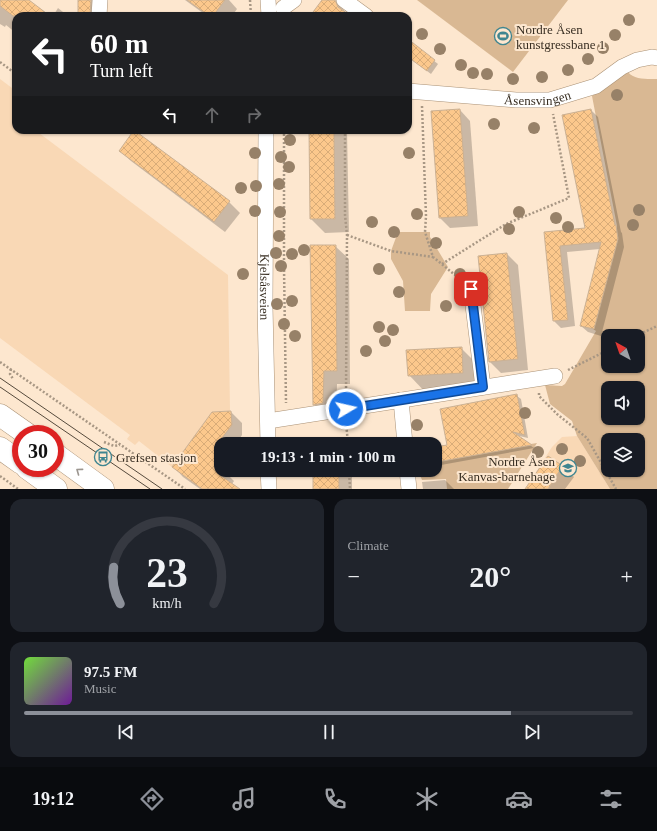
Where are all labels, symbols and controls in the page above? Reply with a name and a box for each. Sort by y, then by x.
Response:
place label: Nordre Åsen kunstgressbane 1 [516,22,605,52]
sports icon: Nordre Åsen kunstgressbane 1 [493,26,513,46]
icon: left [24,28,76,80]
text: 60 m [90,28,148,59]
text: Turn left [90,61,153,81]
street label: Åsensvingen [503,86,573,108]
icon: left [159,104,181,126]
icon: ahead [201,104,223,126]
icon: right [243,104,265,126]
street label: Kjelsåsveien [257,254,273,321]
pin [454,272,488,306]
icon: arrive [460,278,482,300]
north arrow [601,329,645,373]
map controls [601,329,645,477]
button: sound [601,381,645,425]
position arrow [325,388,367,430]
speed limit sign: 30 [12,425,64,477]
button: layers [601,433,645,477]
bus stop icon: Grefsen stasjon [93,447,113,467]
text: 19:13 · 1 min · 100 m [261,449,396,465]
place label: Grefsen stasjon [116,450,197,465]
place label: Nordre Åsen Kanvas-barnehage [458,454,555,484]
school or university icon: Nordre Åsen Kanvas-barnehage [558,458,578,478]
one-way arrow [76,468,83,476]
text: Climate [348,538,389,553]
text: 23 [146,549,188,595]
text: 20° [469,560,511,593]
text: − [348,564,360,589]
text: + [621,564,633,589]
text: km/h [152,594,181,610]
text: 97.5 FM [84,664,137,680]
text: Music [84,681,117,696]
icon: previous [115,721,137,743]
icon: pause [318,721,340,743]
icon: next [521,721,543,743]
icon: directions [138,785,166,813]
icon: music [230,785,258,813]
icon: phone [321,785,349,813]
icon: climate [413,785,441,813]
icon: car [505,785,533,813]
icon: filters [597,785,625,813]
text: 19:12 [32,789,74,809]

